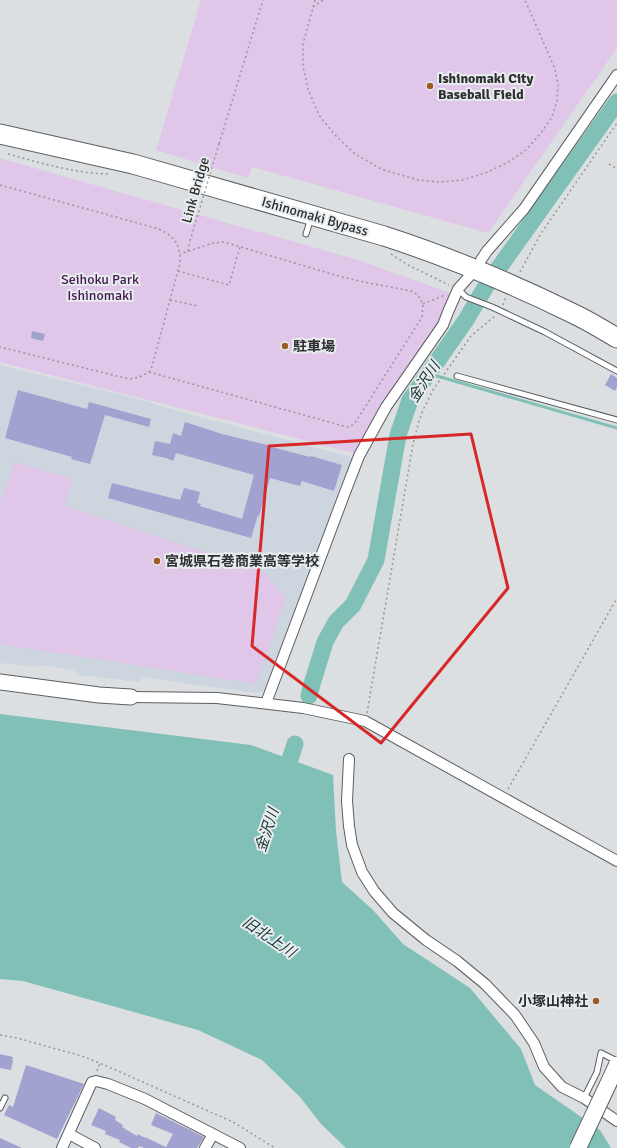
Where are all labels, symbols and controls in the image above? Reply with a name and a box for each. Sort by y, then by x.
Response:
place label: Ishinomaki City Baseball Field [438,70,533,103]
marker: Ishinomaki City Baseball Field [425,81,435,91]
street label: Link Bridge [178,155,213,225]
street label: Ishinomaki Bypass [260,193,370,240]
park label: Seihoku Park Ishinomaki [61,271,139,304]
place label: 駐車場 [293,338,335,355]
marker: 駐車場 [280,341,290,351]
water label: 金沢川 [404,357,445,406]
place label: 宮城県石巻商業高等学校 [165,553,319,570]
marker: 宮城県石巻商業高等学校 [152,556,162,566]
water label: 金沢川 [251,804,283,854]
water label: 旧北上川 [239,913,301,962]
place label: 小塚山神社 [518,993,588,1010]
marker: 小塚山神社 [591,996,601,1006]

